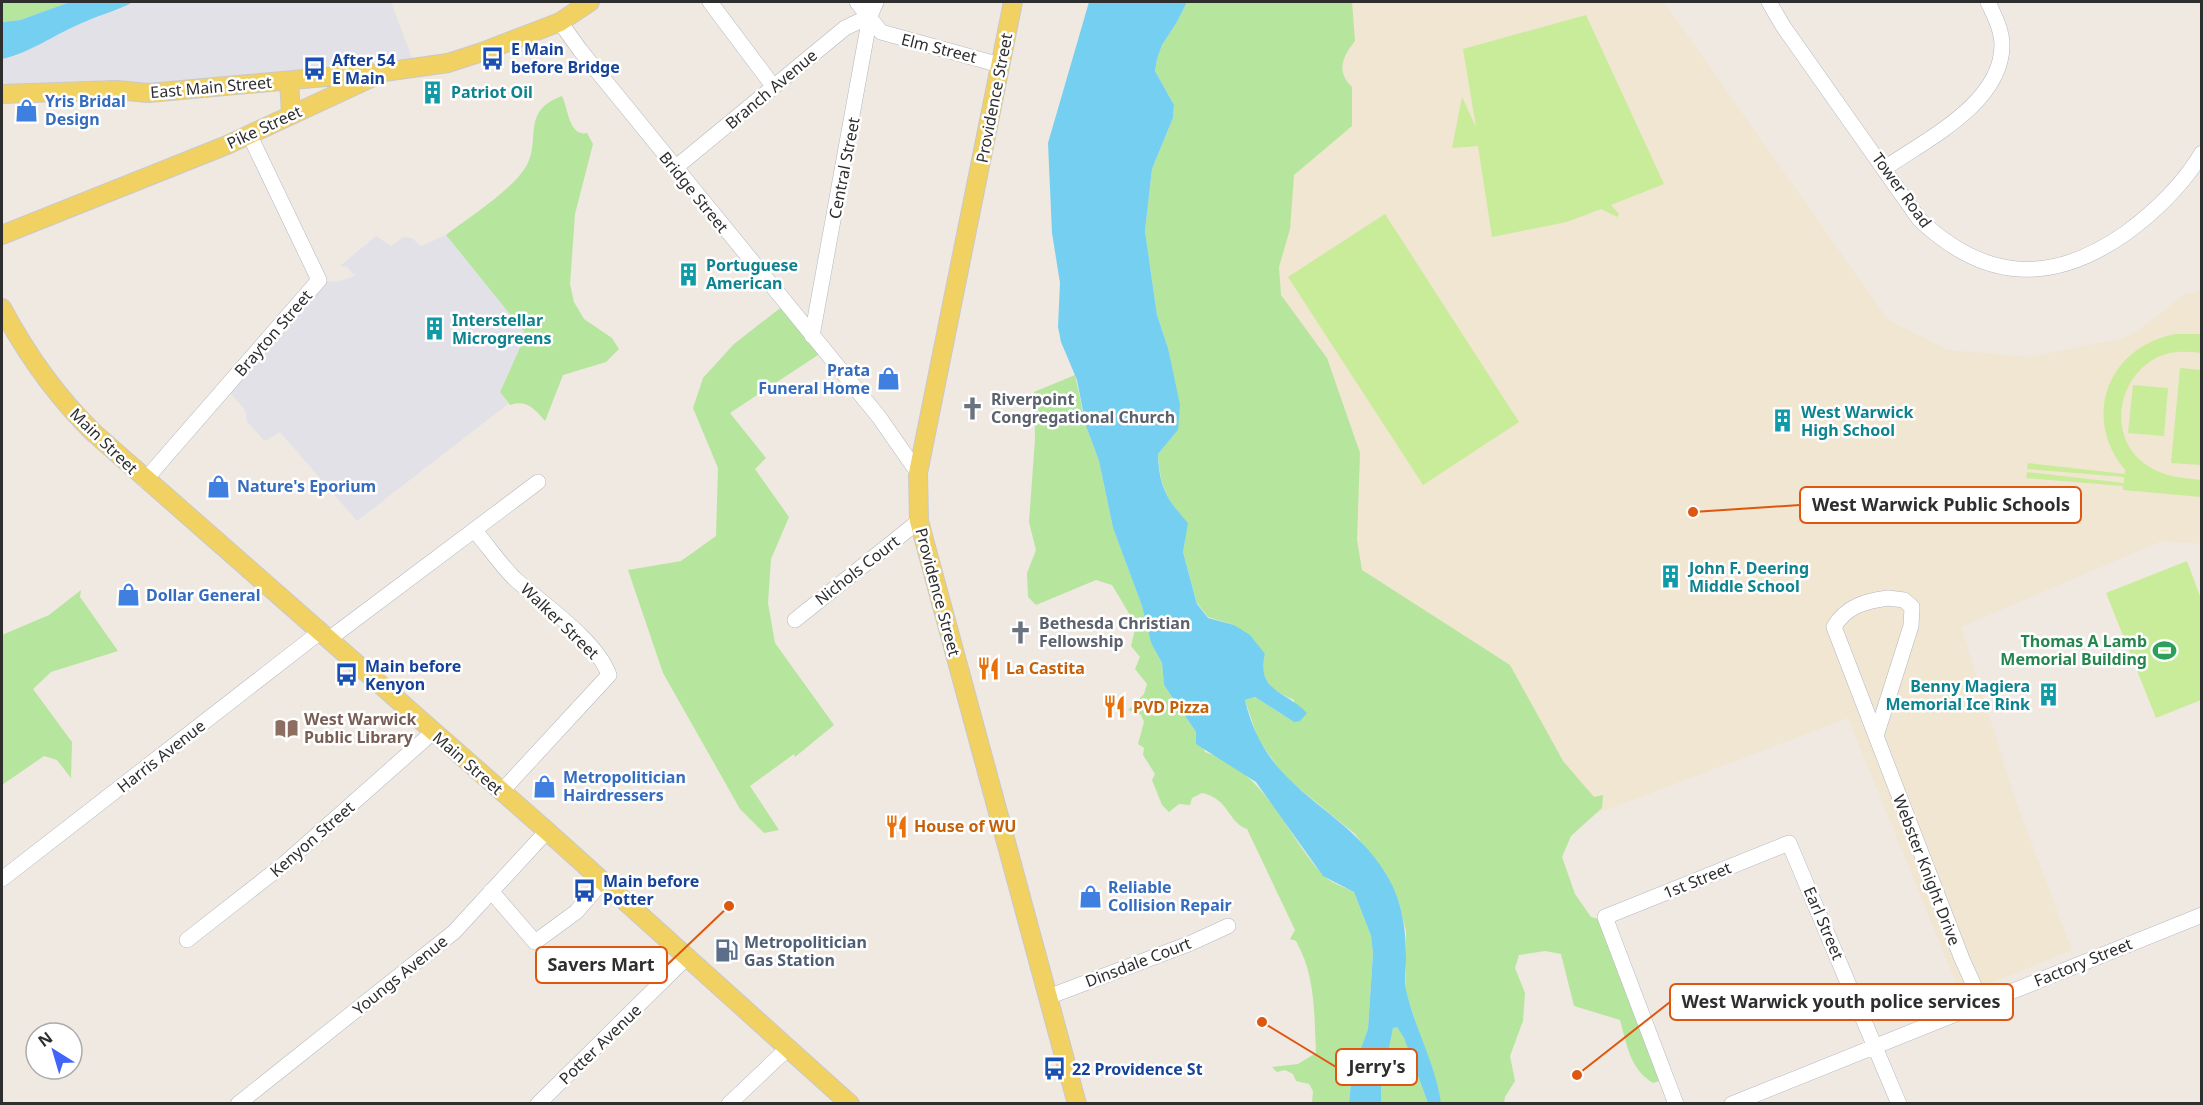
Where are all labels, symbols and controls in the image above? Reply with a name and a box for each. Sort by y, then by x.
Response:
street label: Elm Street [899,28,979,68]
street label: Providence Street [971,31,1017,165]
place label: E Main before Bridge [511,38,620,78]
street label: Branch Avenue [720,44,822,134]
bus stop icon: E Main before Bridge [480,45,506,71]
place label: After 54 E Main [332,49,395,89]
bus stop icon: After 54 E Main [301,56,327,82]
street label: East Main Street [149,71,273,103]
building icon: Patriot Oil [420,79,446,105]
place label: Patriot Oil [451,81,533,103]
place label: Yris Bridal Design [45,90,126,130]
shop icon: Yris Bridal Design [14,97,40,123]
street label: Pike Street [223,100,305,154]
street label: Central Street [823,115,865,221]
street label: Bridge Street [654,147,734,237]
street label: Tower Road [1867,148,1937,232]
place label: Portuguese American [706,254,798,294]
building icon: Portuguese American [675,261,701,287]
street label: Brayton Street [229,285,317,381]
place label: Interstellar Microgreens [452,309,551,349]
building icon: Interstellar Microgreens [421,316,447,342]
place label: Prata Funeral Home [758,359,870,399]
shop icon: Prata Funeral Home [875,366,901,392]
place label: Riverpoint Congregational Church [991,388,1175,428]
church icon: Riverpoint Congregational Church [960,395,986,421]
place label: West Warwick High School [1801,401,1913,441]
street label: Main Street [65,403,143,479]
building icon: West Warwick High School [1770,408,1796,434]
shop icon: Nature's Eporium [206,473,232,499]
place label: Nature's Eporium [237,475,376,497]
callout: West Warwick Public Schools [1800,487,2081,523]
text: West Warwick Public Schools [1812,492,2070,516]
street label: Providence Street [910,525,966,659]
street label: Nichols Court [810,530,904,610]
place label: John F. Deering Middle School [1687,557,1809,597]
building icon: John F. Deering Middle School [1658,564,1684,590]
street label: Walker Street [516,578,604,664]
shop icon: Dollar General [115,582,141,608]
place label: Dollar General [146,584,260,606]
place label: Bethesda Christian Fellowship [1039,612,1190,652]
church icon: Bethesda Christian Fellowship [1008,619,1034,645]
place label: Thomas A Lamb Memorial Building [2000,630,2147,670]
sports icon: Thomas A Lamb Memorial Building [2152,637,2178,663]
place label: Main before Kenyon [365,655,461,695]
restaurant icon: La Castita [975,655,1001,681]
place label: La Castita [1006,657,1085,679]
bus stop icon: Main before Kenyon [334,662,360,688]
place label: Benny Magiera Memorial Ice Rink [1886,675,2030,715]
building icon: Benny Magiera Memorial Ice Rink [2035,682,2061,708]
restaurant icon: PVD Pizza [1102,694,1128,720]
place label: PVD Pizza [1133,696,1209,718]
place label: West Warwick Public Library [304,708,416,748]
street label: Harris Avenue [112,715,210,797]
library icon: West Warwick Public Library [273,715,299,741]
street label: Main Street [428,726,508,800]
place label: Metropolitician Hairdressers [563,766,686,806]
shop icon: Metropolitician Hairdressers [532,773,558,799]
street label: Webster Knight Drive [1888,791,1966,949]
street label: Kenyon Street [265,796,359,882]
restaurant icon: House of WU [883,813,909,839]
place label: House of WU [914,815,1016,837]
street label: 1st Street [1660,856,1734,904]
place label: Main before Potter [603,870,699,910]
place label: Reliable Collision Repair [1108,876,1232,916]
bus stop icon: Main before Potter [572,877,598,903]
shop icon: Reliable Collision Repair [1077,883,1103,909]
street label: Earl Street [1799,883,1849,963]
street label: Youngs Avenue [348,930,452,1020]
place label: Metropolitician Gas Station [744,931,867,971]
street label: Dinsdale Court [1082,932,1194,992]
street label: Factory Street [2031,932,2136,992]
fuel station icon: Metropolitician Gas Station [713,938,739,964]
callout: Savers Mart [536,947,667,983]
text: Savers Mart [547,952,655,976]
callout: West Warwick youth police services [1670,984,2013,1020]
text: West Warwick youth police services [1681,989,2001,1013]
street label: Potter Avenue [554,999,646,1089]
north arrow [24,1021,84,1081]
text: N [33,1026,57,1052]
callout: Jerry's [1336,1049,1417,1085]
text: Jerry's [1346,1054,1406,1078]
bus stop icon: 22 Providence St [1041,1056,1067,1082]
place label: 22 Providence St [1072,1058,1203,1080]

